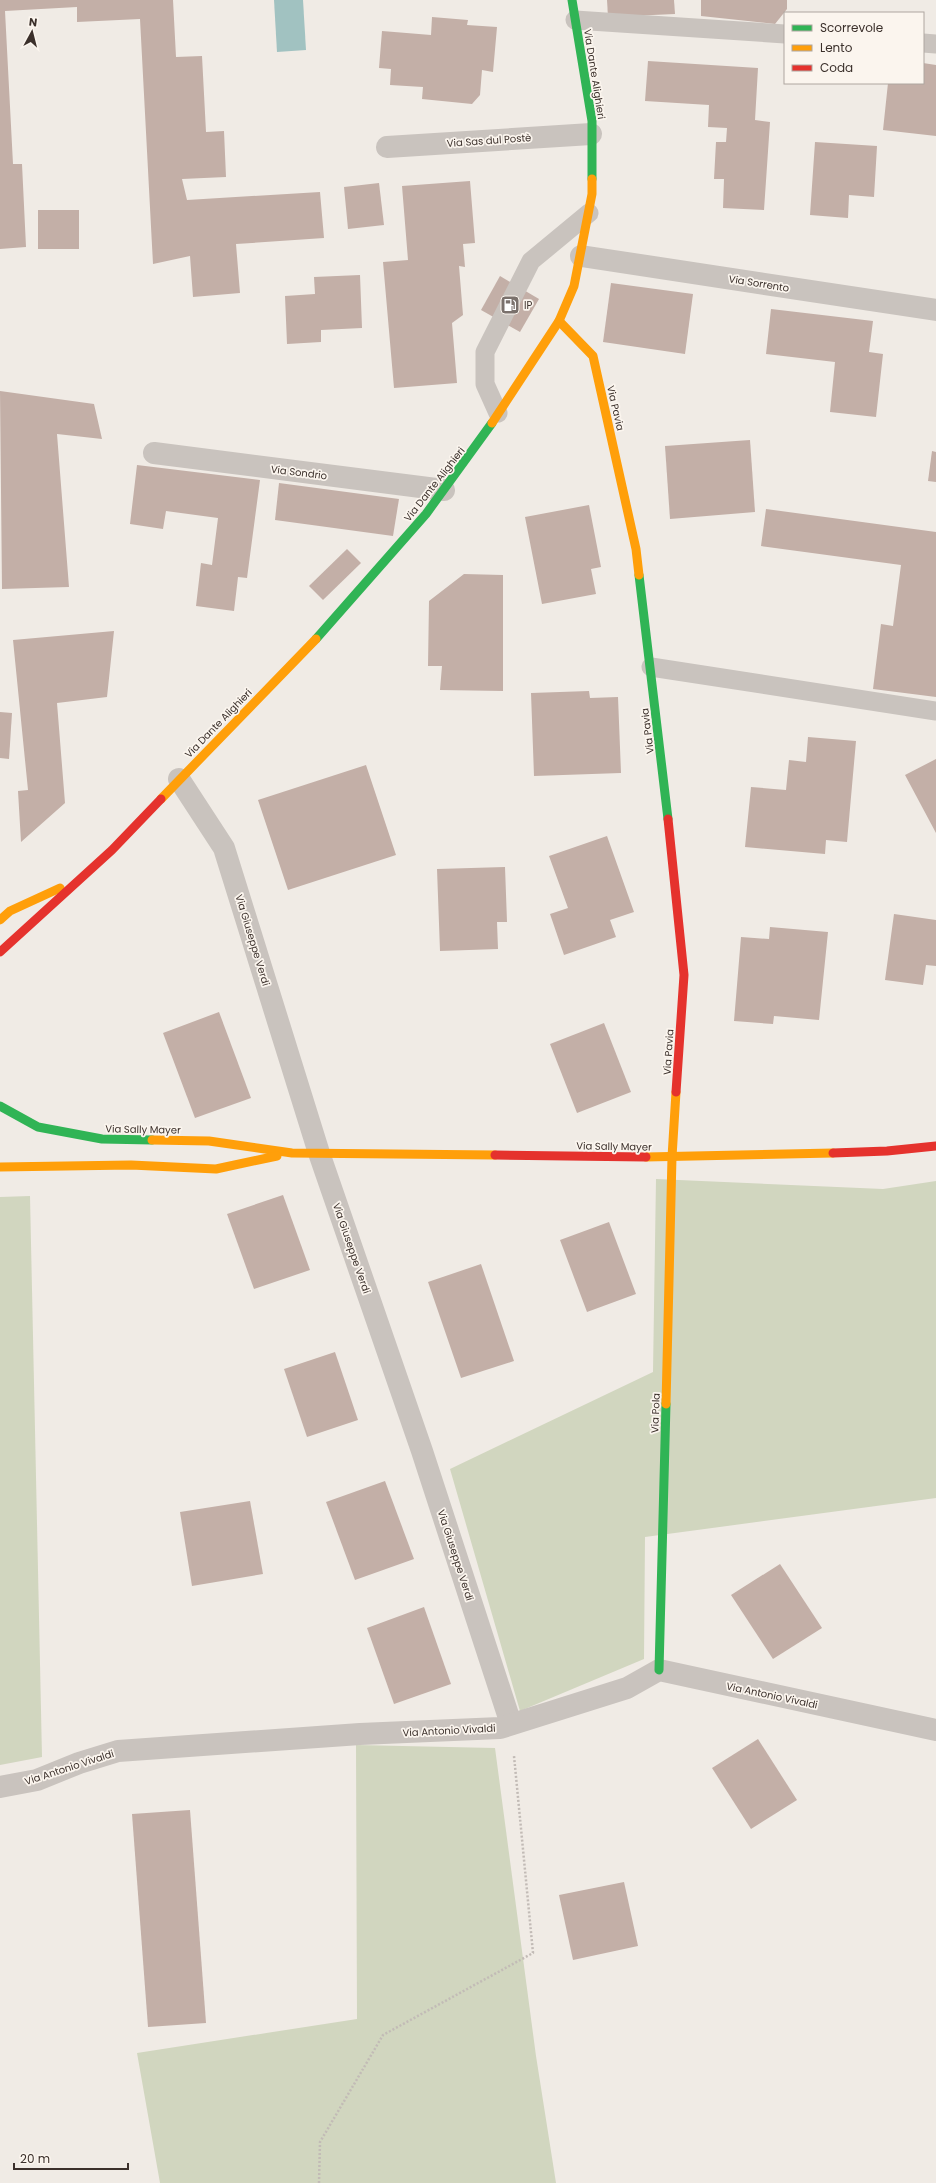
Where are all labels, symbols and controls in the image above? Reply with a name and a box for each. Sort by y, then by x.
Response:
north arrow [12,12,52,52]
legend [784,12,924,84]
text: N [28,14,38,31]
text: Scorrevole [820,19,883,36]
street label: Via Dante Alighieri [580,28,609,120]
text: Lento [820,39,853,56]
text: Coda [820,59,853,76]
street label: Via Sas dul Postè [446,130,532,151]
street label: Via Sorrento [728,271,790,296]
fuel station icon: IP [499,294,521,316]
place label: IP [524,298,532,313]
street label: Via Pavia [603,384,628,432]
street label: Via Dante Alighieri [400,444,468,525]
street label: Via Sondrio [270,462,328,483]
street label: Via Dante Alighieri [181,685,255,761]
street label: Via Pavia [637,707,658,755]
street label: Via Giuseppe Verdi [231,893,274,988]
street label: Via Pavia [659,1029,678,1076]
street label: Via Sally Mayer [105,1121,181,1138]
street label: Via Sally Mayer [576,1138,652,1155]
street label: Via Giuseppe Verdi [329,1201,374,1296]
street label: Via Pola [647,1393,664,1433]
street label: Via Giuseppe Verdi [434,1508,477,1603]
street label: Via Antonio Vivaldi [725,1678,819,1712]
street label: Via Antonio Vivaldi [402,1721,496,1740]
street label: Via Antonio Vivaldi [23,1746,116,1789]
scale bar [14,2145,128,2171]
text: 20 m [20,2150,50,2167]

